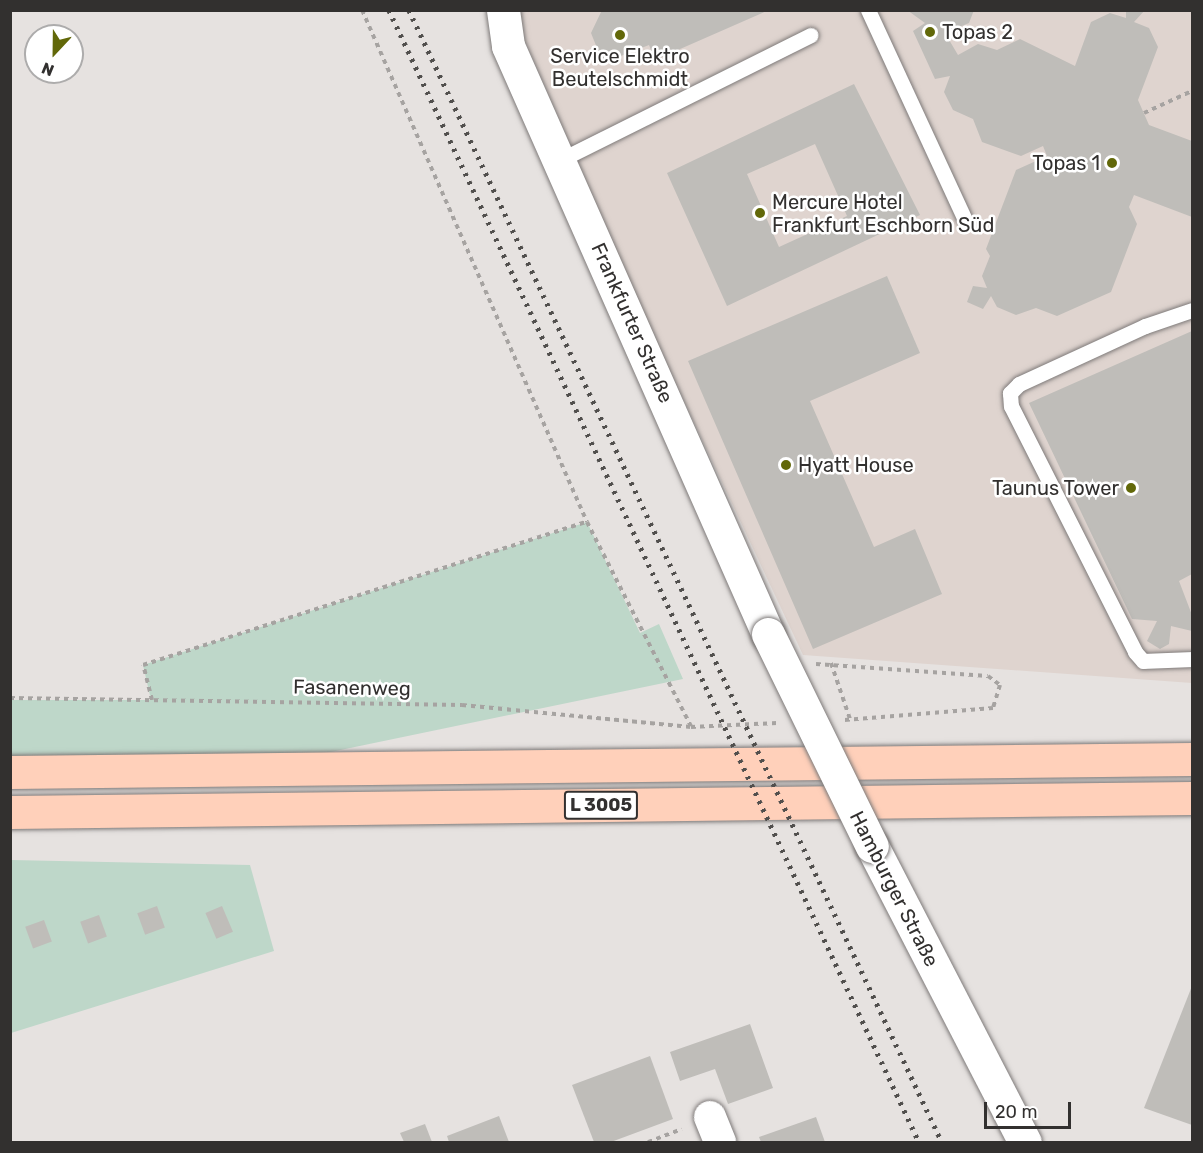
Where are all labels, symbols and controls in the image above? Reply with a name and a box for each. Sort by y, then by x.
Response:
place label: Topas 2 [942,20,1013,44]
north arrow [24,24,84,84]
marker: Topas 2 [923,25,937,39]
marker: Service Elektro Beutelschmidt [613,28,627,42]
place label: Service Elektro Beutelschmidt [550,44,690,91]
text: N [39,58,57,80]
place label: Topas 1 [1032,151,1100,175]
marker: Topas 1 [1105,156,1119,170]
place label: Mercure Hotel Frankfurt Eschborn Süd [772,190,994,237]
marker: Mercure Hotel Frankfurt Eschborn Süd [753,206,767,220]
street label: Frankfurter Straße [586,239,678,407]
place label: Hyatt House [798,453,914,477]
marker: Hyatt House [779,458,793,472]
place label: Taunus Tower [991,476,1119,500]
marker: Taunus Tower [1124,481,1138,495]
street label: Fasanenweg [293,675,411,701]
road number: L 3005 [564,790,638,820]
street label: Hamburger Straße [844,807,944,971]
scale bar [987,1090,1074,1128]
text: 20 m [995,1101,1037,1123]

